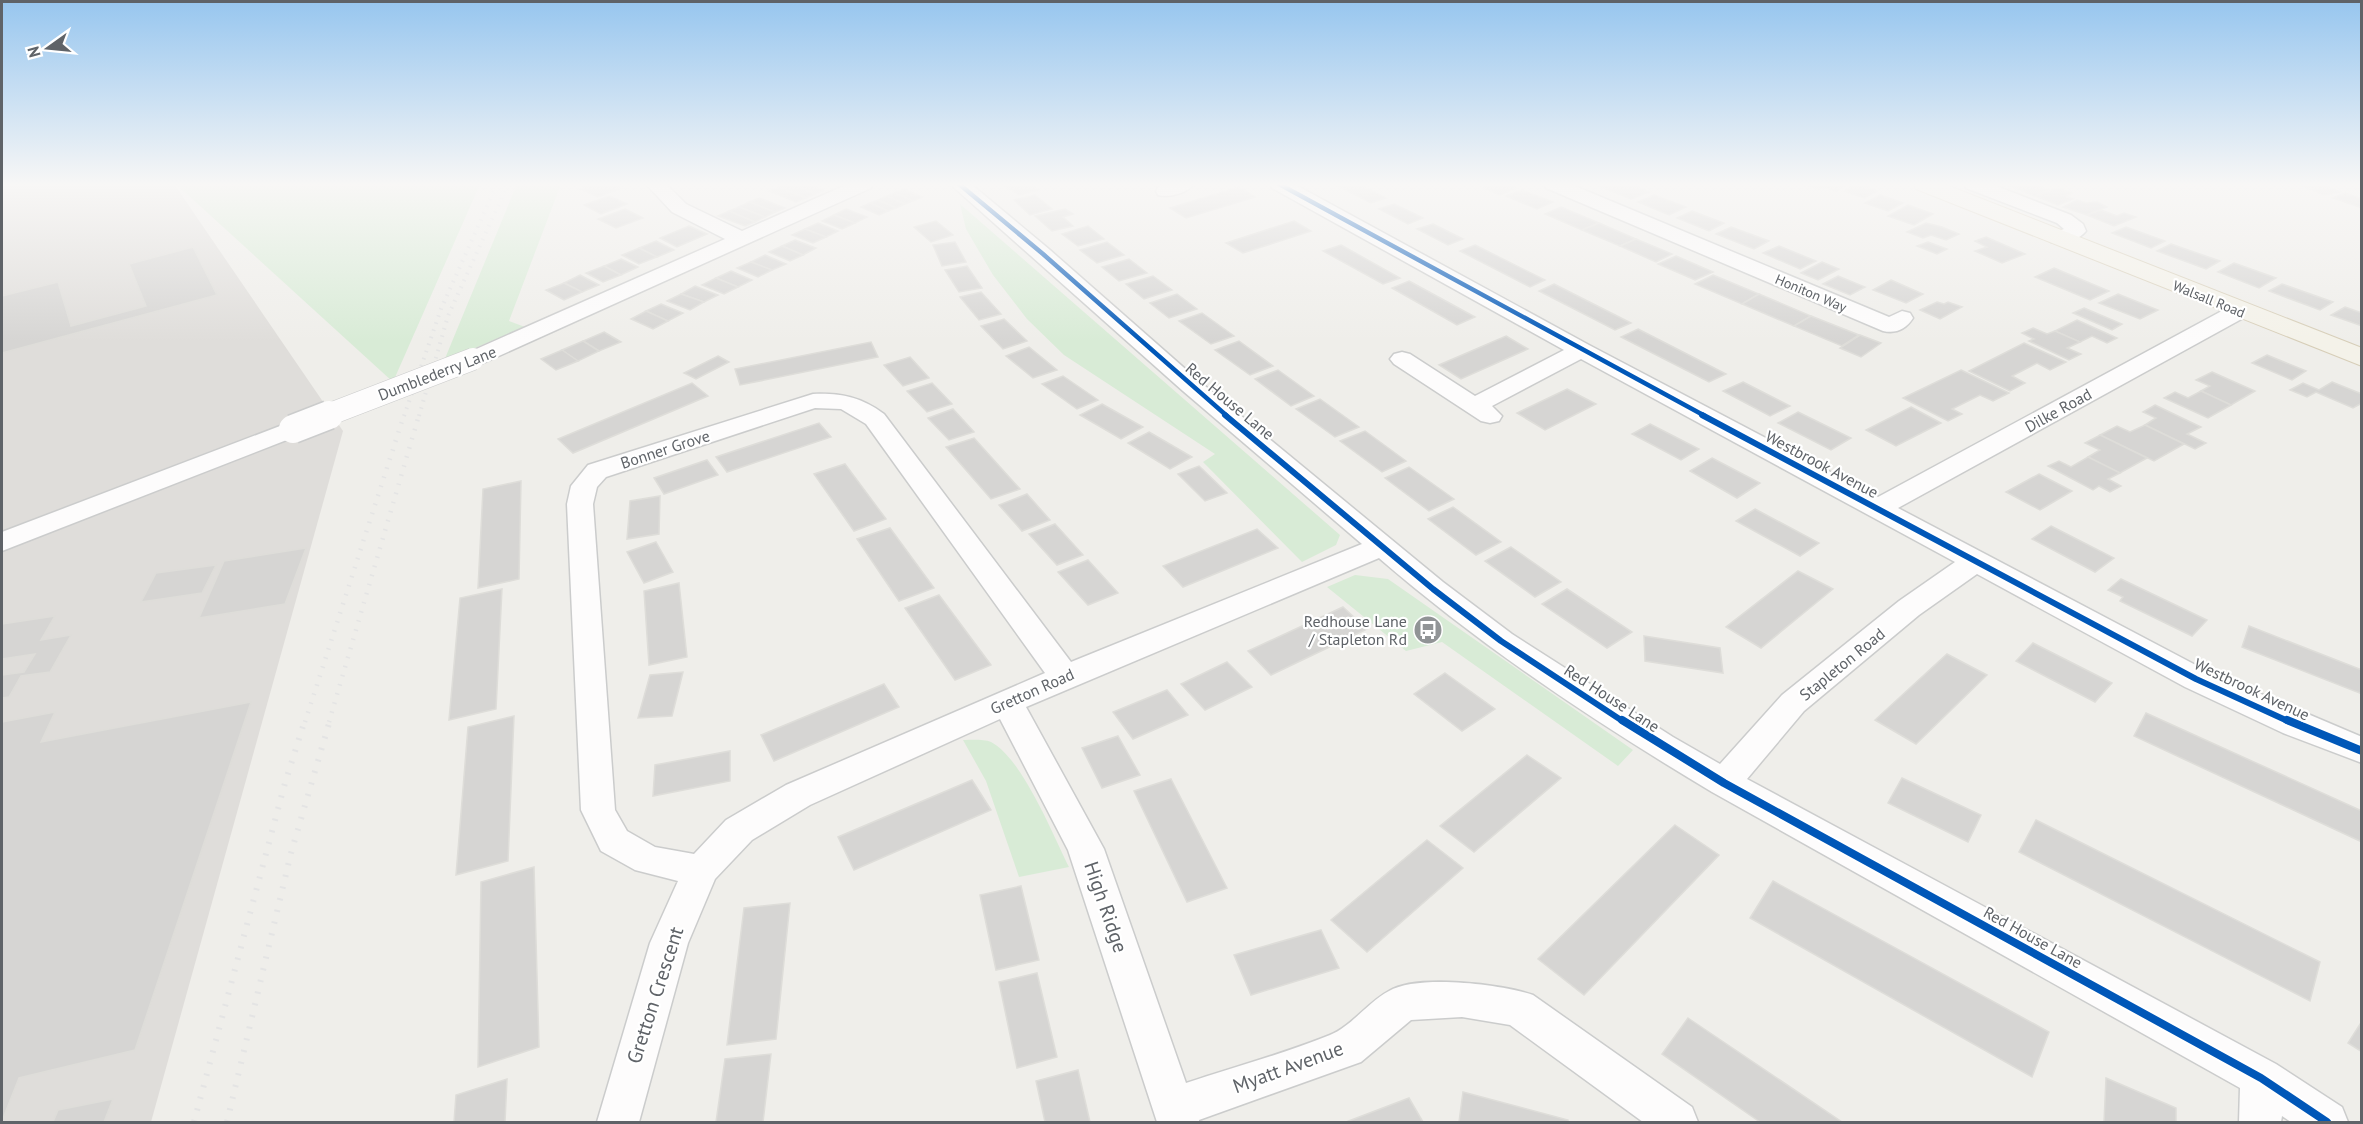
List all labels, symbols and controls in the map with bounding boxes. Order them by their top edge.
north arrow [18,18,78,78]
text: N [22,44,45,60]
street label: Honiton Way [1772,270,1850,316]
street label: Walsall Road [2170,276,2248,322]
street label: Dumblederry Lane [375,341,499,405]
street label: Red House Lane [1182,358,1278,444]
street label: Dilke Road [2021,384,2095,436]
street label: Bonner Grove [618,425,712,473]
street label: Westbrook Avenue [1762,426,1882,502]
place label: Redhouse Lane / Stapleton Rd [1304,611,1407,649]
bus stop icon: Redhouse Lane / Stapleton Rd [1412,614,1444,646]
street label: Stapleton Road [1795,623,1889,705]
street label: Westbrook Avenue [2191,654,2313,724]
street label: Red House Lane [1561,660,1663,736]
street label: Gretton Road [987,664,1077,718]
street label: High Ridge [1078,858,1134,956]
street label: Red House Lane [1980,902,2086,972]
street label: Gretton Crescent [621,923,689,1067]
street label: Myatt Avenue [1229,1035,1347,1099]

